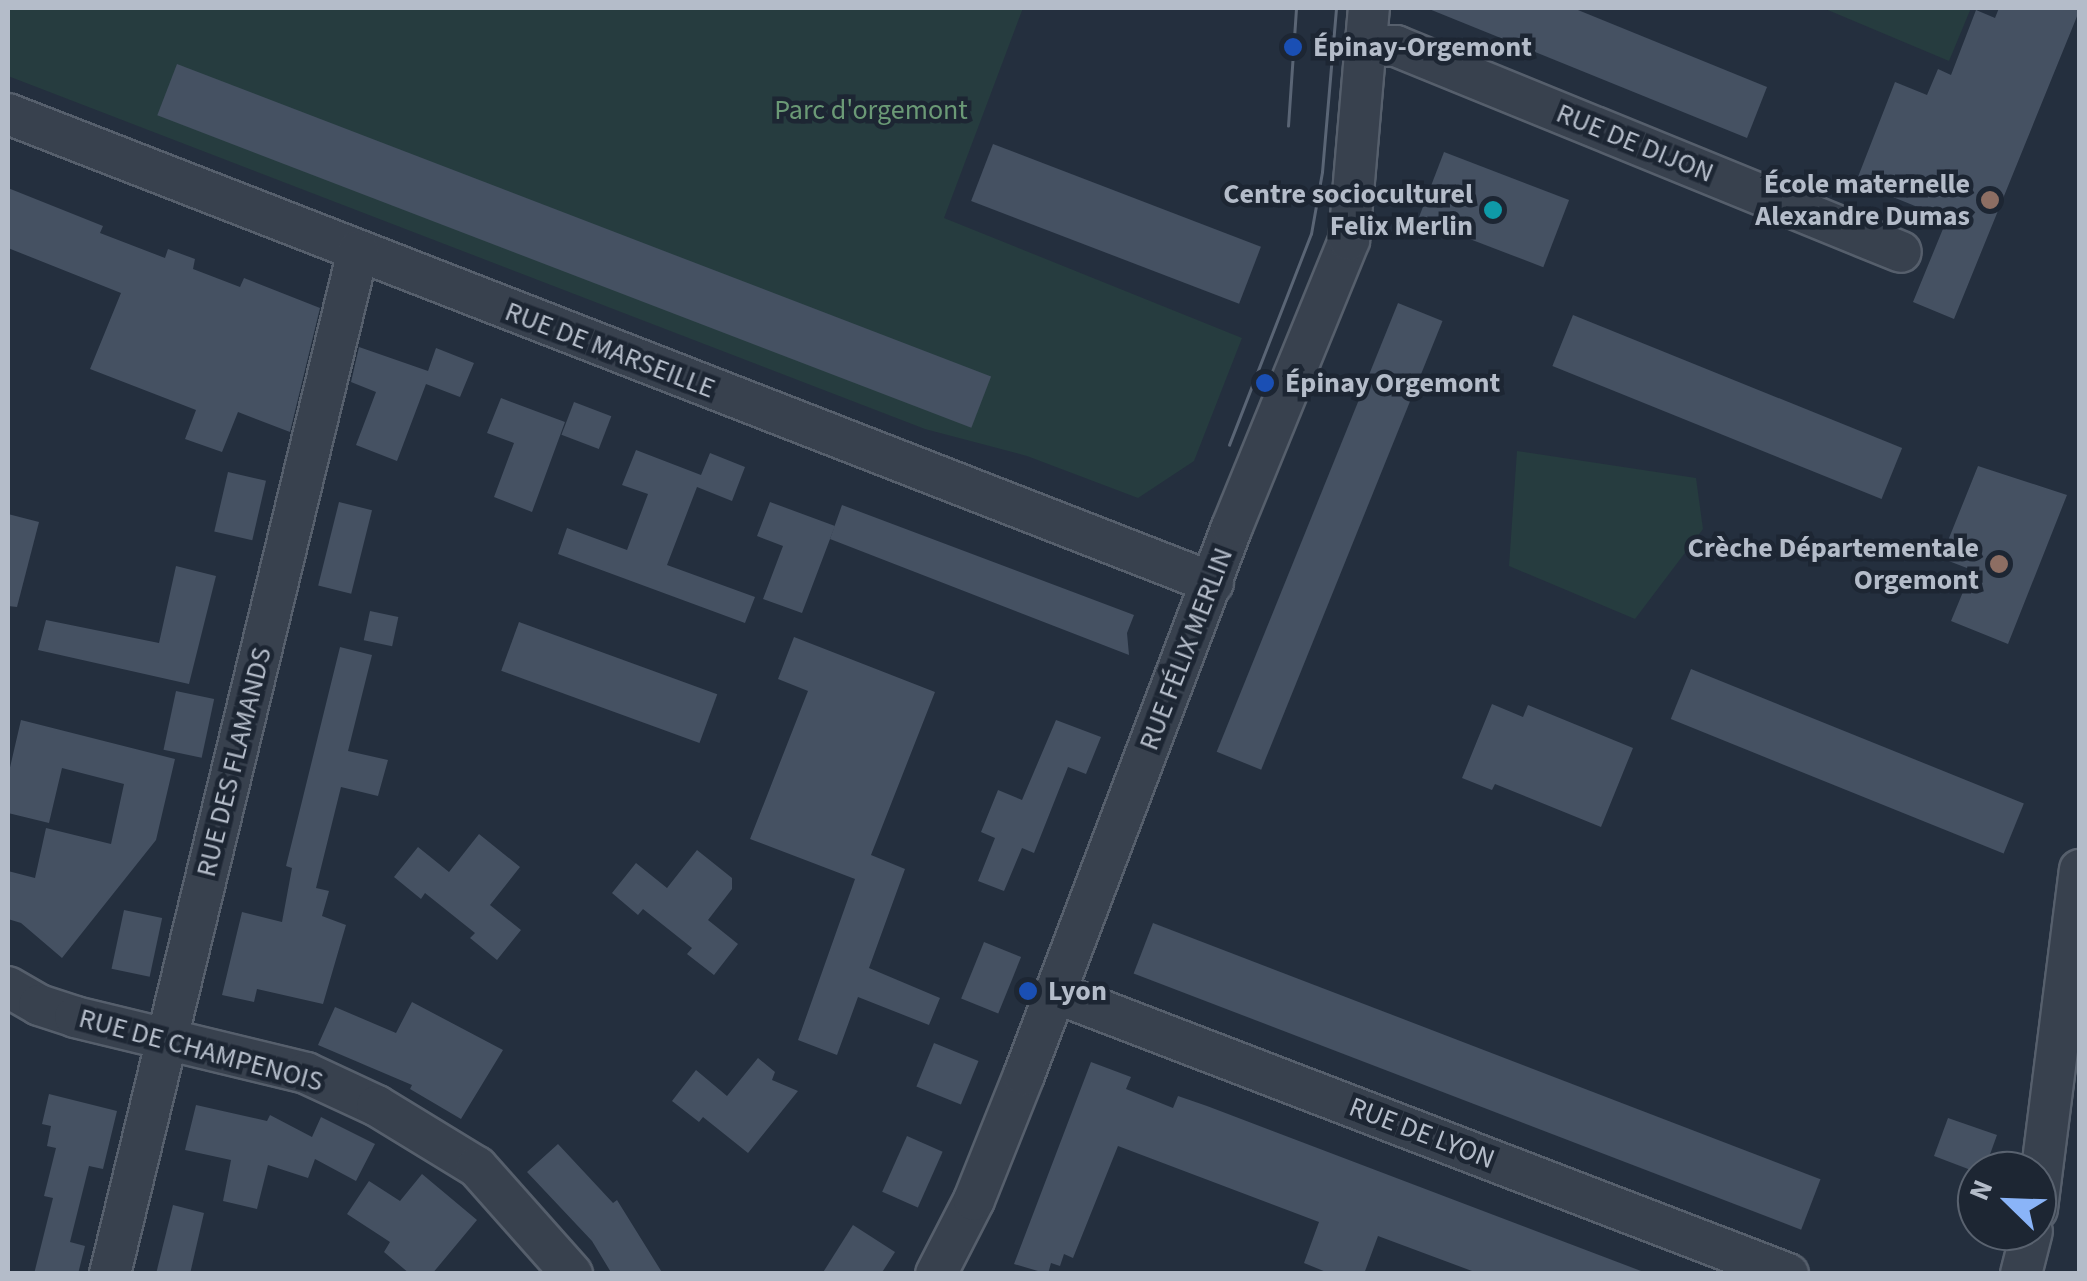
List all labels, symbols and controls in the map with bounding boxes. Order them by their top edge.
place label: Épinay-Orgemont [1313,30,1532,64]
marker: Épinay-Orgemont [1282,36,1304,58]
park label: Parc d'orgemont [774,93,968,127]
street label: RUE DE DIJON [1551,96,1719,190]
place label: École maternelle Alexandre Dumas [1755,167,1970,233]
place label: Centre socioculturel Felix Merlin [1223,177,1473,243]
marker: École maternelle Alexandre Dumas [1979,189,2001,211]
marker: Centre socioculturel Felix Merlin [1482,199,1504,221]
street label: RUE DE MARSEILLE [500,295,720,405]
place label: Épinay Orgemont [1285,366,1500,400]
marker: Épinay Orgemont [1254,372,1276,394]
place label: Crèche Départementale Orgemont [1688,531,1979,597]
street label: RUE FÉLIX MERLIN [1132,543,1240,755]
marker: Crèche Départementale Orgemont [1988,553,2010,575]
street label: RUE DES FLAMANDS [189,644,279,880]
place label: Lyon [1048,974,1107,1008]
marker: Lyon [1017,980,1039,1002]
street label: RUE DE CHAMPENOIS [75,1001,327,1099]
street label: RUE DE LYON [1345,1090,1499,1176]
north arrow [1957,1151,2057,1251]
text: N [1959,1174,2003,1206]

